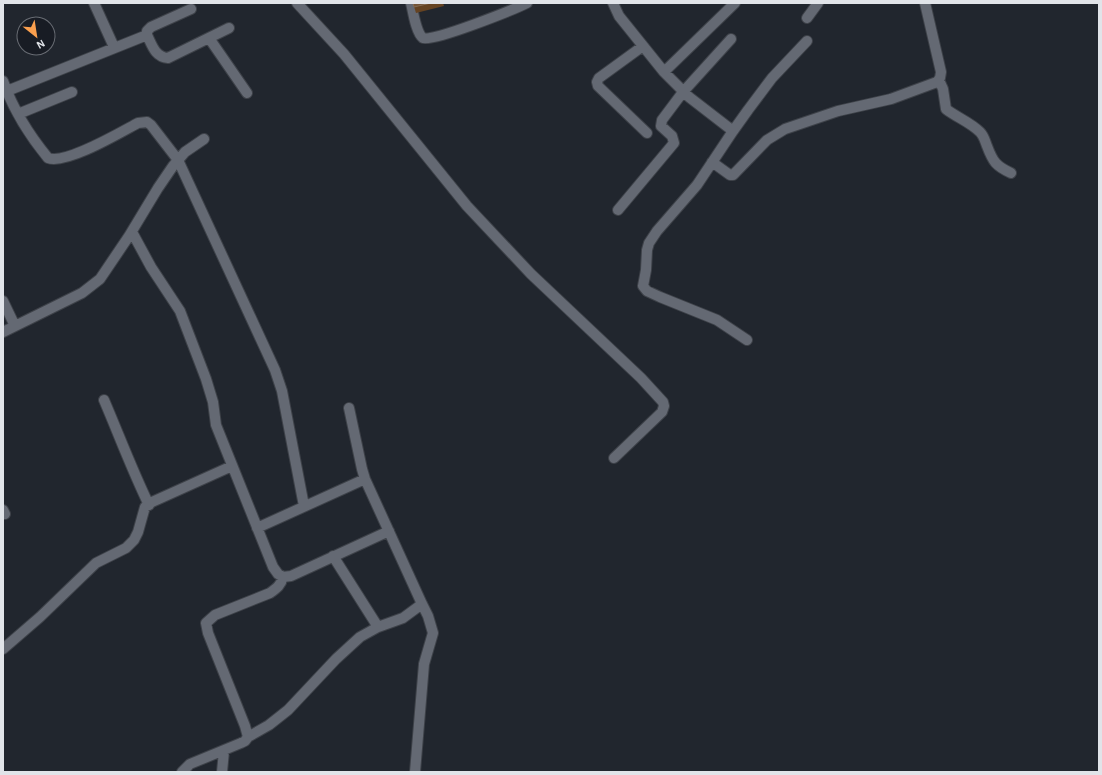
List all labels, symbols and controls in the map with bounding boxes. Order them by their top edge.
north arrow [16,16,56,56]
text: N [35,38,47,51]

